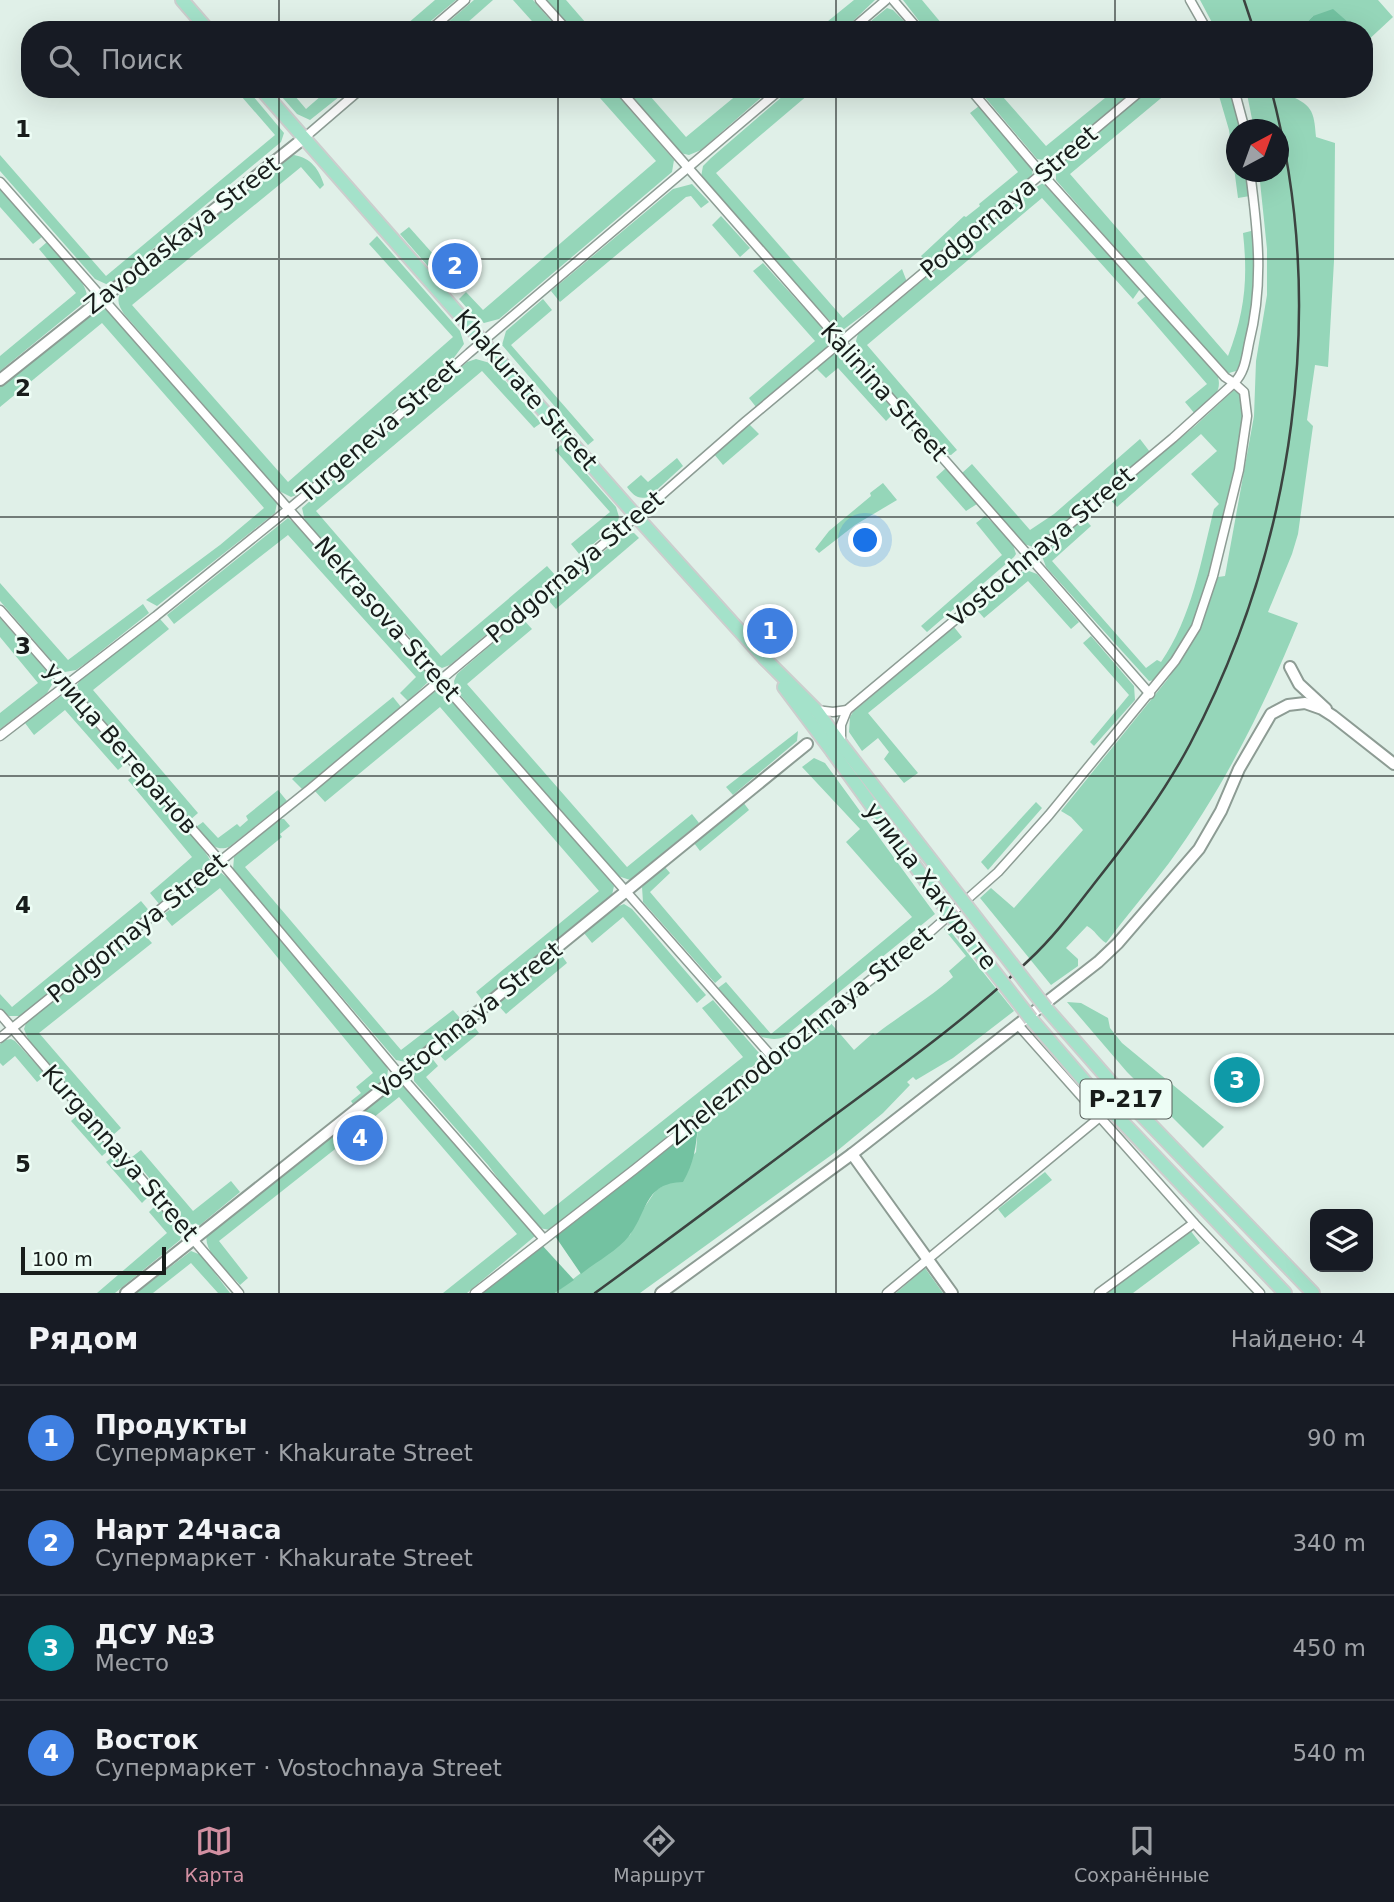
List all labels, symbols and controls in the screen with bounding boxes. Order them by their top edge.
search box [21,21,1373,98]
icon: search [45,41,83,79]
text: Поиск [101,45,183,75]
text: 1 [15,116,31,142]
north arrow [1226,119,1289,182]
street label: Podgornaya Street [915,120,1103,284]
street label: Zavodaskaya Street [79,150,285,320]
pin: 2 [432,240,478,292]
street label: Khakurate Street [449,304,603,476]
street label: Kalinina Street [815,317,953,467]
street label: Turgeneva Street [292,353,466,510]
text: 2 [15,375,31,401]
street label: Vostochnaya Street [943,461,1139,633]
street label: Podgornaya Street [481,485,669,649]
your location [848,523,882,557]
street label: Nekrasova Street [308,531,466,707]
pin: 1 [747,605,793,657]
text: 3 [15,633,31,659]
street label: улица Ветеранов [39,656,203,840]
street label: улица Хакурате [859,797,1003,975]
street label: Podgornaya Street [42,847,232,1009]
text: 4 [15,892,31,918]
street label: Zheleznodorozhnaya Street [662,921,938,1151]
street label: Vostochnaya Street [368,936,568,1104]
pin: 3 [1214,1054,1260,1106]
street label: Kurgannaya Street [36,1059,204,1247]
road number: Р-217 [1080,1080,1172,1118]
pin: 4 [337,1112,383,1164]
text: 5 [15,1151,31,1177]
map controls [1310,1209,1373,1272]
button: layers [1310,1209,1373,1272]
scale bar [21,1244,166,1276]
text: 100 m [32,1248,93,1270]
text: Рядом [28,1321,139,1356]
text: Найдено: 4 [1231,1326,1366,1352]
text: Продукты [95,1410,247,1440]
text: 1 [43,1425,59,1451]
text: 90 m [1307,1425,1366,1451]
text: Супермаркет · Khakurate Street [95,1440,473,1466]
text: Нарт 24часа [95,1515,282,1545]
text: 2 [43,1530,59,1556]
text: 340 m [1292,1530,1366,1556]
text: Супермаркет · Khakurate Street [95,1545,473,1571]
text: ДСУ №3 [95,1620,216,1650]
text: 3 [43,1635,59,1661]
text: 450 m [1292,1635,1366,1661]
text: Место [95,1650,169,1676]
text: Восток [95,1725,199,1755]
text: 4 [43,1740,59,1766]
text: 540 m [1292,1740,1366,1766]
text: Супермаркет · Vostochnaya Street [95,1755,502,1781]
tab: Карта [184,1822,244,1886]
tab: Маршрут [613,1822,705,1886]
tab: Сохранённые [1074,1822,1210,1886]

